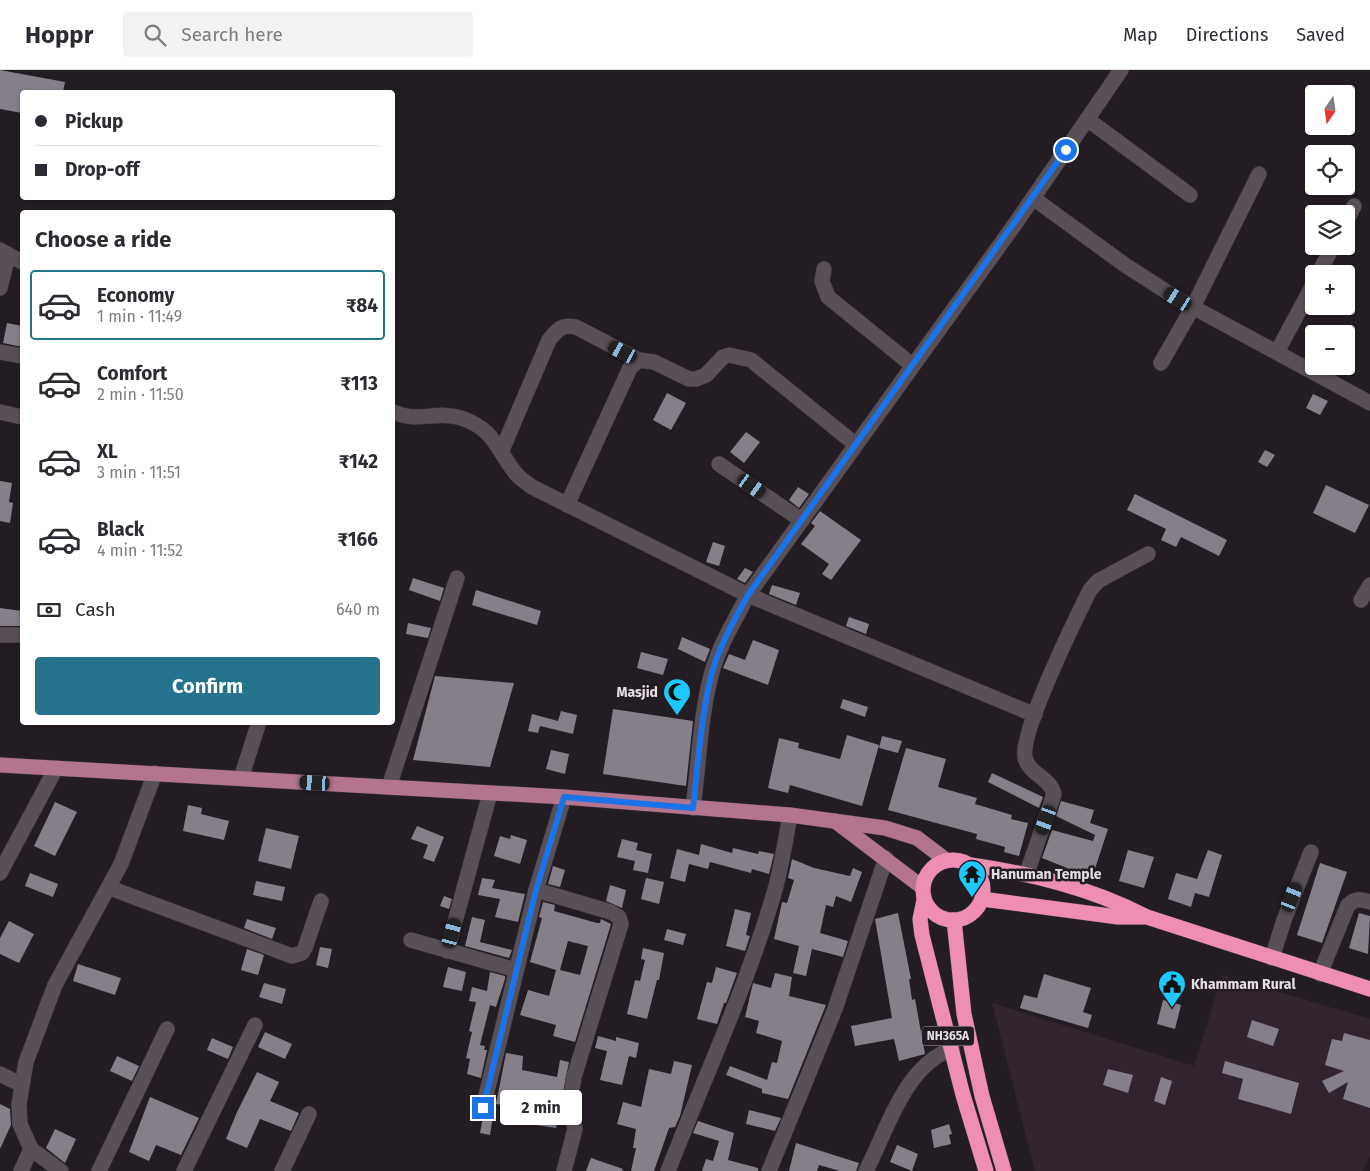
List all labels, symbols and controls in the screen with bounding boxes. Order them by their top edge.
search box [123,12,473,57]
text: Hoppr [25,21,93,49]
icon: search [141,21,169,49]
text: Search here [181,23,283,46]
text: Map [1123,24,1158,46]
text: Directions [1186,24,1268,46]
text: Saved [1296,24,1345,46]
north arrow [1305,85,1355,135]
map controls [1305,85,1355,375]
text: Pickup [65,110,123,133]
route start [1055,139,1077,161]
button: locate [1305,145,1355,195]
text: Drop-off [65,158,139,181]
button: layers [1305,205,1355,255]
text: Choose a ride [35,226,171,253]
button: + [1305,265,1355,315]
icon: car [37,283,82,328]
text: Economy [97,284,174,307]
car [1161,285,1194,313]
text: ₹84 [346,294,378,317]
text: 1 min · 11:49 [97,307,182,326]
button: − [1305,325,1355,375]
car [606,338,639,366]
icon: car [37,361,82,406]
text: Comfort [97,362,167,385]
text: ₹113 [341,372,378,395]
text: 2 min · 11:50 [97,385,184,404]
icon: car [37,439,82,484]
text: XL [97,440,118,463]
text: ₹142 [339,450,378,473]
text: 3 min · 11:51 [97,463,181,482]
car [735,471,768,501]
icon: car [37,517,82,562]
text: Black [97,518,144,541]
text: ₹166 [337,528,378,551]
text: 4 min · 11:52 [97,541,183,560]
icon: cash [35,596,63,624]
text: Cash [75,598,116,621]
text: 640 m [336,600,380,619]
button: Confirm [35,657,380,715]
mosque icon: Masjid [662,677,692,716]
place label: Masjid [616,684,658,701]
car [299,775,330,791]
car [1033,803,1058,837]
temple icon: Hanuman Temple [957,859,987,898]
place label: Hanuman Temple [991,866,1102,883]
car [1279,880,1304,914]
car [440,917,463,949]
public building icon: Khammam Rural [1157,969,1187,1008]
place label: Khammam Rural [1191,976,1296,993]
road number: NH365A [922,1026,974,1046]
callout: 2 min [500,1090,583,1126]
route end [472,1097,494,1119]
text: 2 min [521,1098,561,1117]

